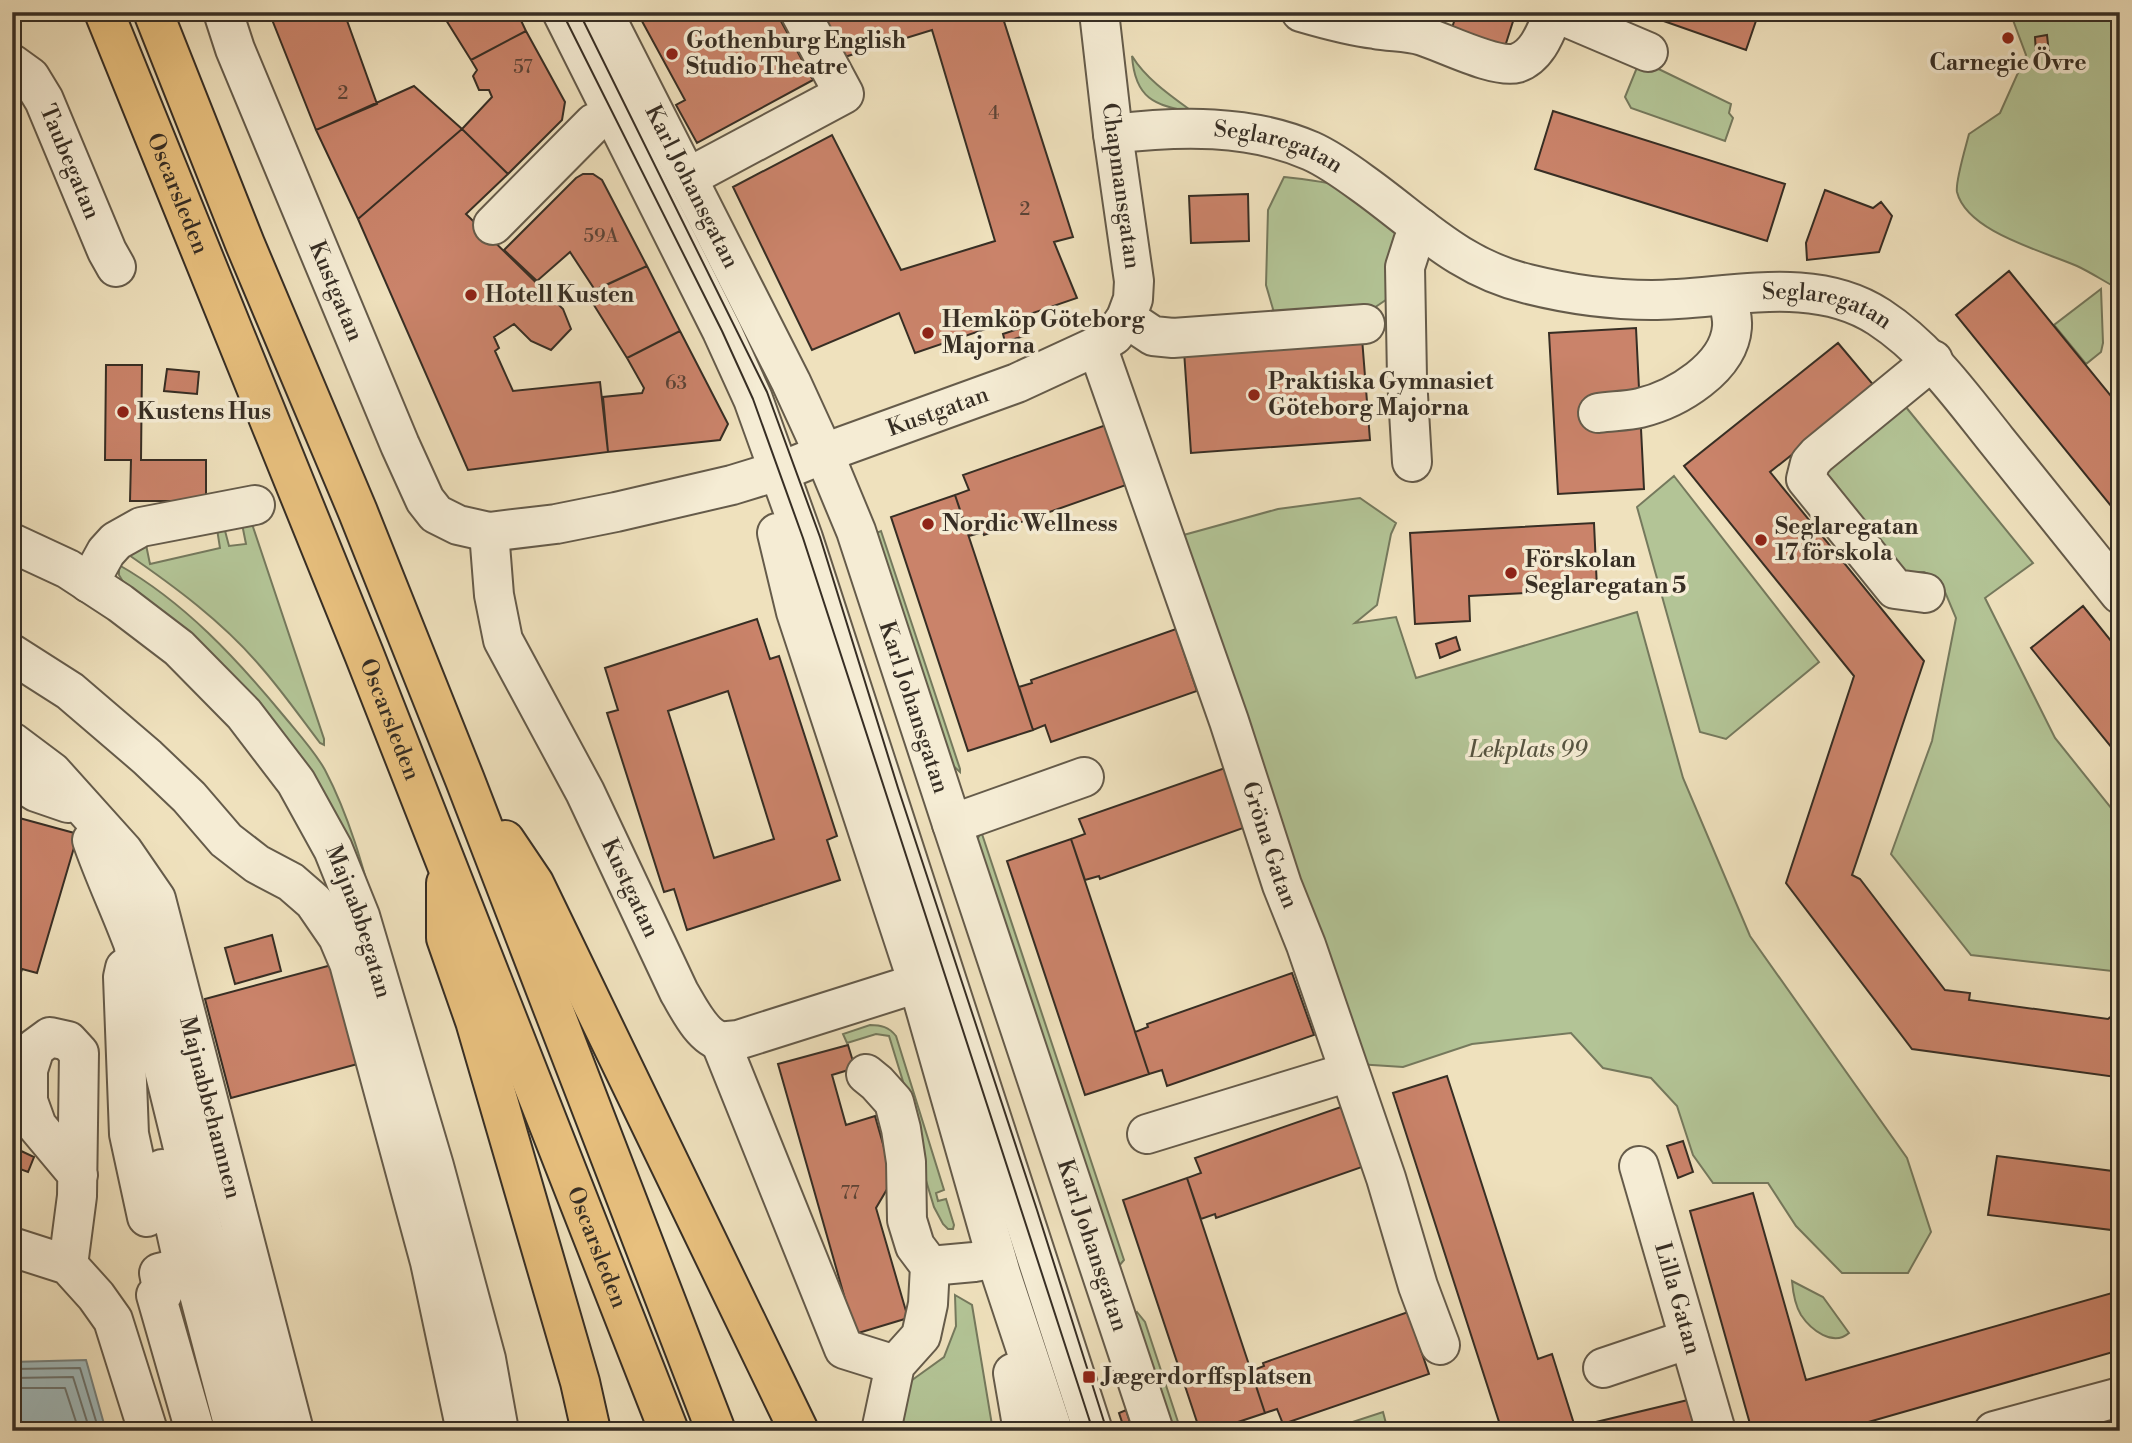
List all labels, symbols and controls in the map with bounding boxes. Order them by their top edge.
place label: Gothenburg English Studio Theatre [686,27,906,81]
marker: Carnegie Övre [2000,30,2016,46]
marker: Gothenburg English Studio Theatre [664,46,680,62]
place label: Carnegie Övre [1929,46,2087,77]
house number: 57 [513,55,533,79]
house number: 2 [338,81,348,105]
street label: Taubegatan [33,100,106,224]
street label: Karl Johansgatan [639,100,745,274]
house number: 4 [988,101,1000,125]
street label: Chapmansgatan [1095,101,1147,271]
street label: Seglaregatan [1213,115,1348,180]
street label: Oscarsleden [141,129,215,259]
house number: 2 [1020,197,1030,221]
house number: 59A [583,224,619,248]
street label: Kustgatan [302,237,369,346]
street label: Seglaregatan [1762,278,1897,336]
place label: Hotell Kusten [485,281,634,309]
marker: Hotell Kusten [463,287,479,303]
place label: Hemköp Göteborg Majorna [942,306,1146,360]
marker: Hemköp Göteborg Majorna [920,325,936,341]
place label: Praktiska Gymnasiet Göteborg Majorna [1268,368,1494,422]
house number: 63 [665,371,687,395]
street label: Kustgatan [883,380,993,443]
marker: Praktiska Gymnasiet Göteborg Majorna [1246,387,1262,403]
place label: Kustens Hus [137,398,271,426]
marker: Kustens Hus [115,404,131,420]
place label: Nordic Wellness [942,510,1118,538]
place label: Seglaregatan 17 förskola [1775,513,1918,567]
marker: Nordic Wellness [920,516,936,532]
marker: Seglaregatan 17 förskola [1753,532,1769,548]
place label: Förskolan Seglaregatan 5 [1525,546,1686,600]
marker: Förskolan Seglaregatan 5 [1503,565,1519,581]
street label: Karl Johansgatan [872,617,955,797]
street label: Oscarsleden [353,655,426,785]
park label: Lekplats 99 [1468,736,1588,764]
street label: Gröna Gatan [1235,778,1304,913]
street label: Kustgatan [595,834,666,942]
street label: Majnabbegatan [319,841,398,1002]
street label: Majnabbehamnen [173,1014,247,1202]
street label: Karl Johansgatan [1051,1156,1134,1335]
house number: 77 [840,1181,860,1205]
street label: Oscarsleden [560,1182,633,1312]
street label: Lilla Gatan [1648,1239,1707,1358]
place label: Jægerdorffsplatsen [1100,1363,1312,1391]
marker: Jægerdorffsplatsen [1081,1369,1097,1385]

